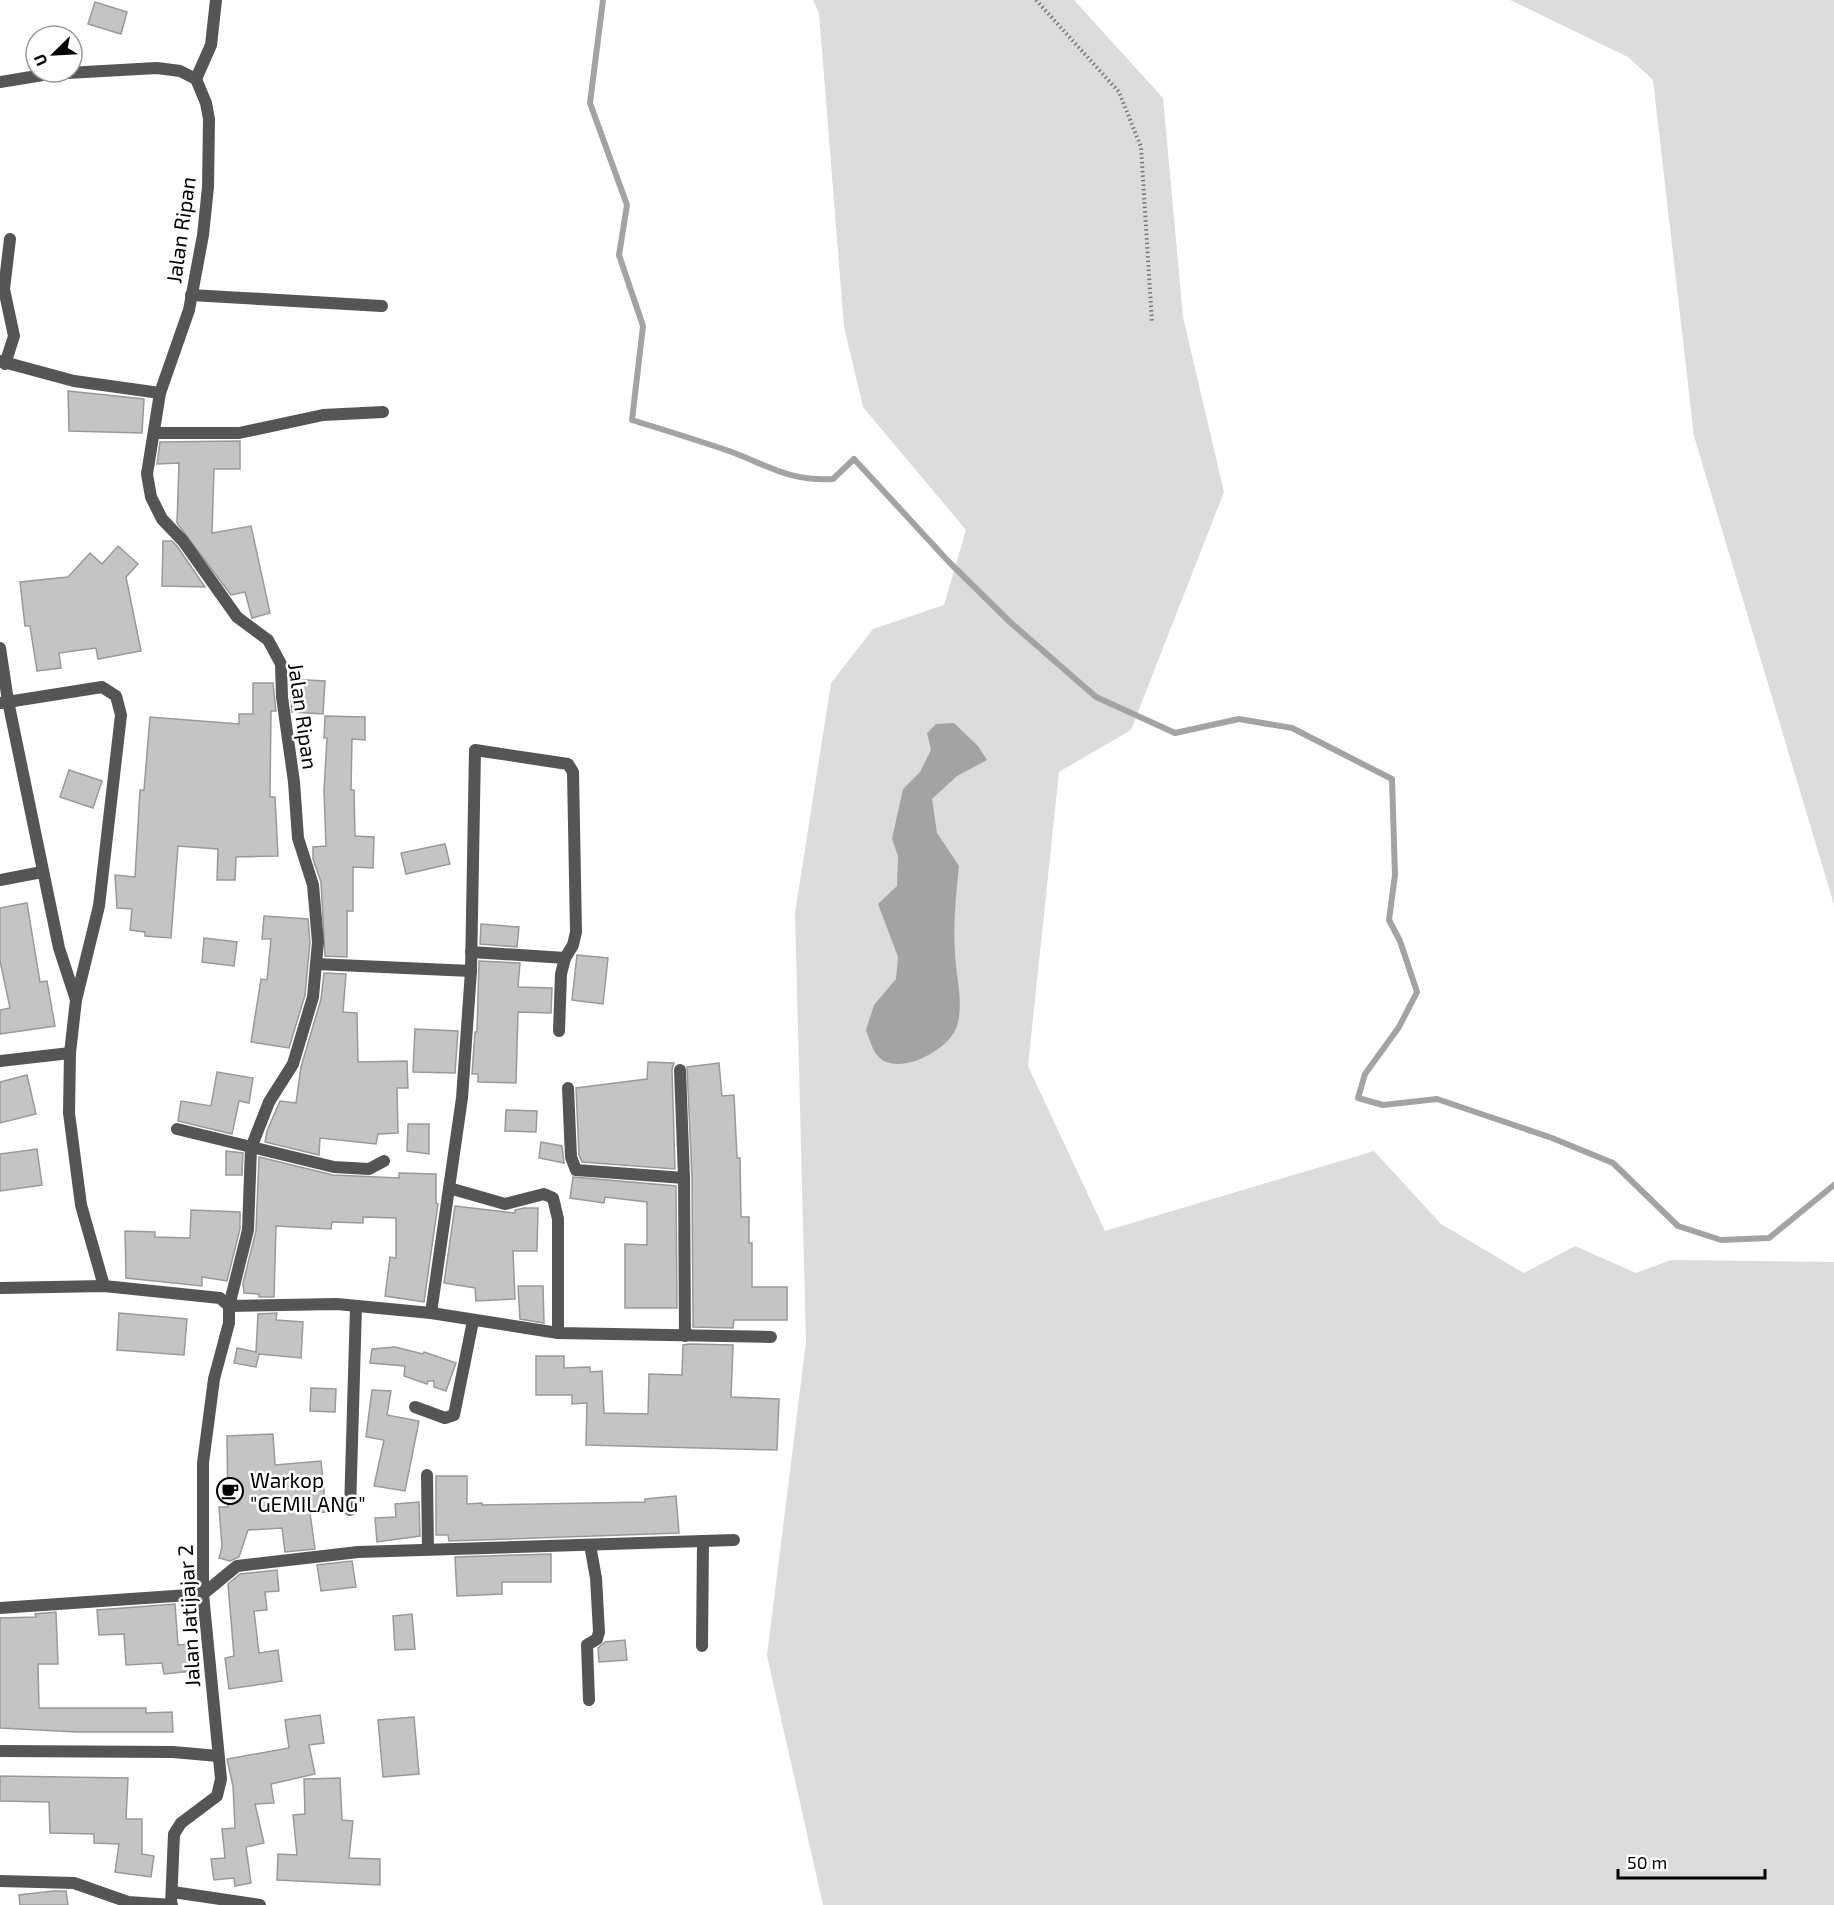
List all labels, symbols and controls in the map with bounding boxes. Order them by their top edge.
north arrow [24,24,84,84]
text: U [29,51,51,69]
street label: Jalan Ripan [160,175,200,285]
street label: Jalan Ripan [284,661,324,771]
place label: Warkop "GEMILANG" [250,1467,366,1516]
cafe icon: Warkop "GEMILANG" [215,1476,245,1506]
street label: Jalan Jatijajar 2 [172,1544,205,1688]
scale bar [1618,1842,1765,1880]
text: 50 m [1627,1851,1667,1873]

